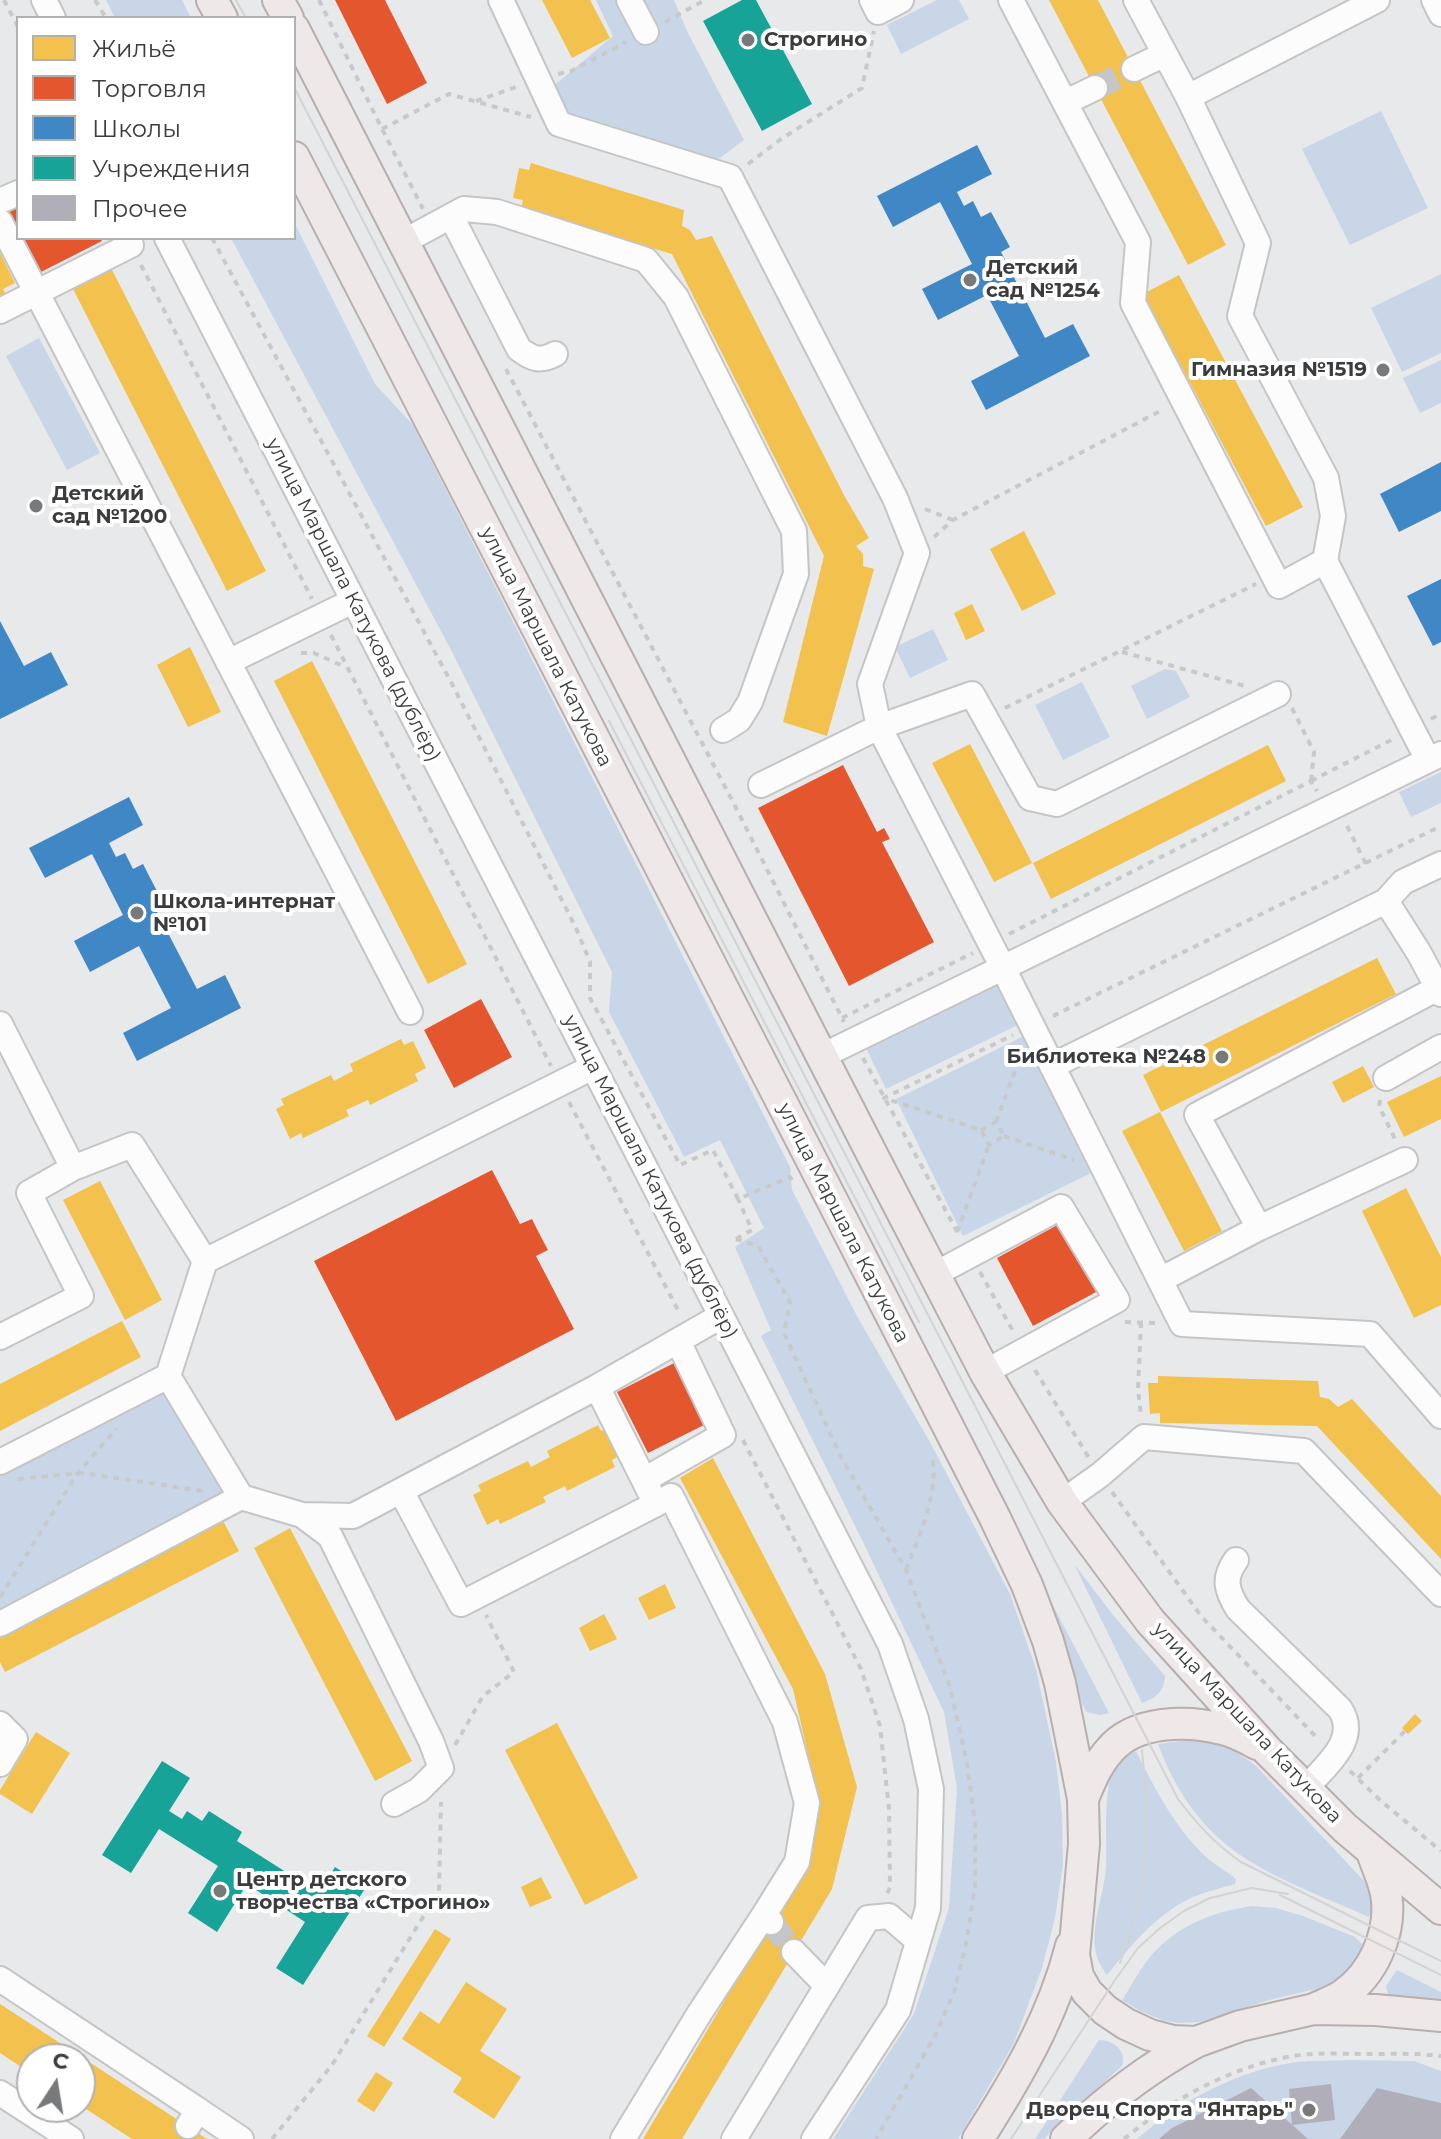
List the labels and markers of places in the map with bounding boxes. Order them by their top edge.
place label: Строгино [764,28,867,52]
marker: Строгино [739,31,757,49]
place label: Детский сад №1254 [986,256,1100,303]
marker: Детский сад №1254 [961,271,979,289]
place label: Гимназия №1519 [1191,358,1367,382]
marker: Гимназия №1519 [1374,361,1392,379]
place label: Детский сад №1200 [52,482,167,529]
marker: Детский сад №1200 [27,497,45,515]
place label: Школа-интернат №101 [153,890,335,937]
marker: Школа-интернат №101 [128,904,146,922]
place label: Библиотека №248 [1007,1045,1206,1069]
marker: Библиотека №248 [1213,1048,1231,1066]
place label: Центр детского творчества «Строгино» [236,1868,490,1915]
marker: Центр детского творчества «Строгино» [211,1882,229,1900]
place label: Дворец Спорта "Янтарь" [1026,2098,1293,2122]
marker: Дворец Спорта "Янтарь" [1300,2101,1318,2119]

